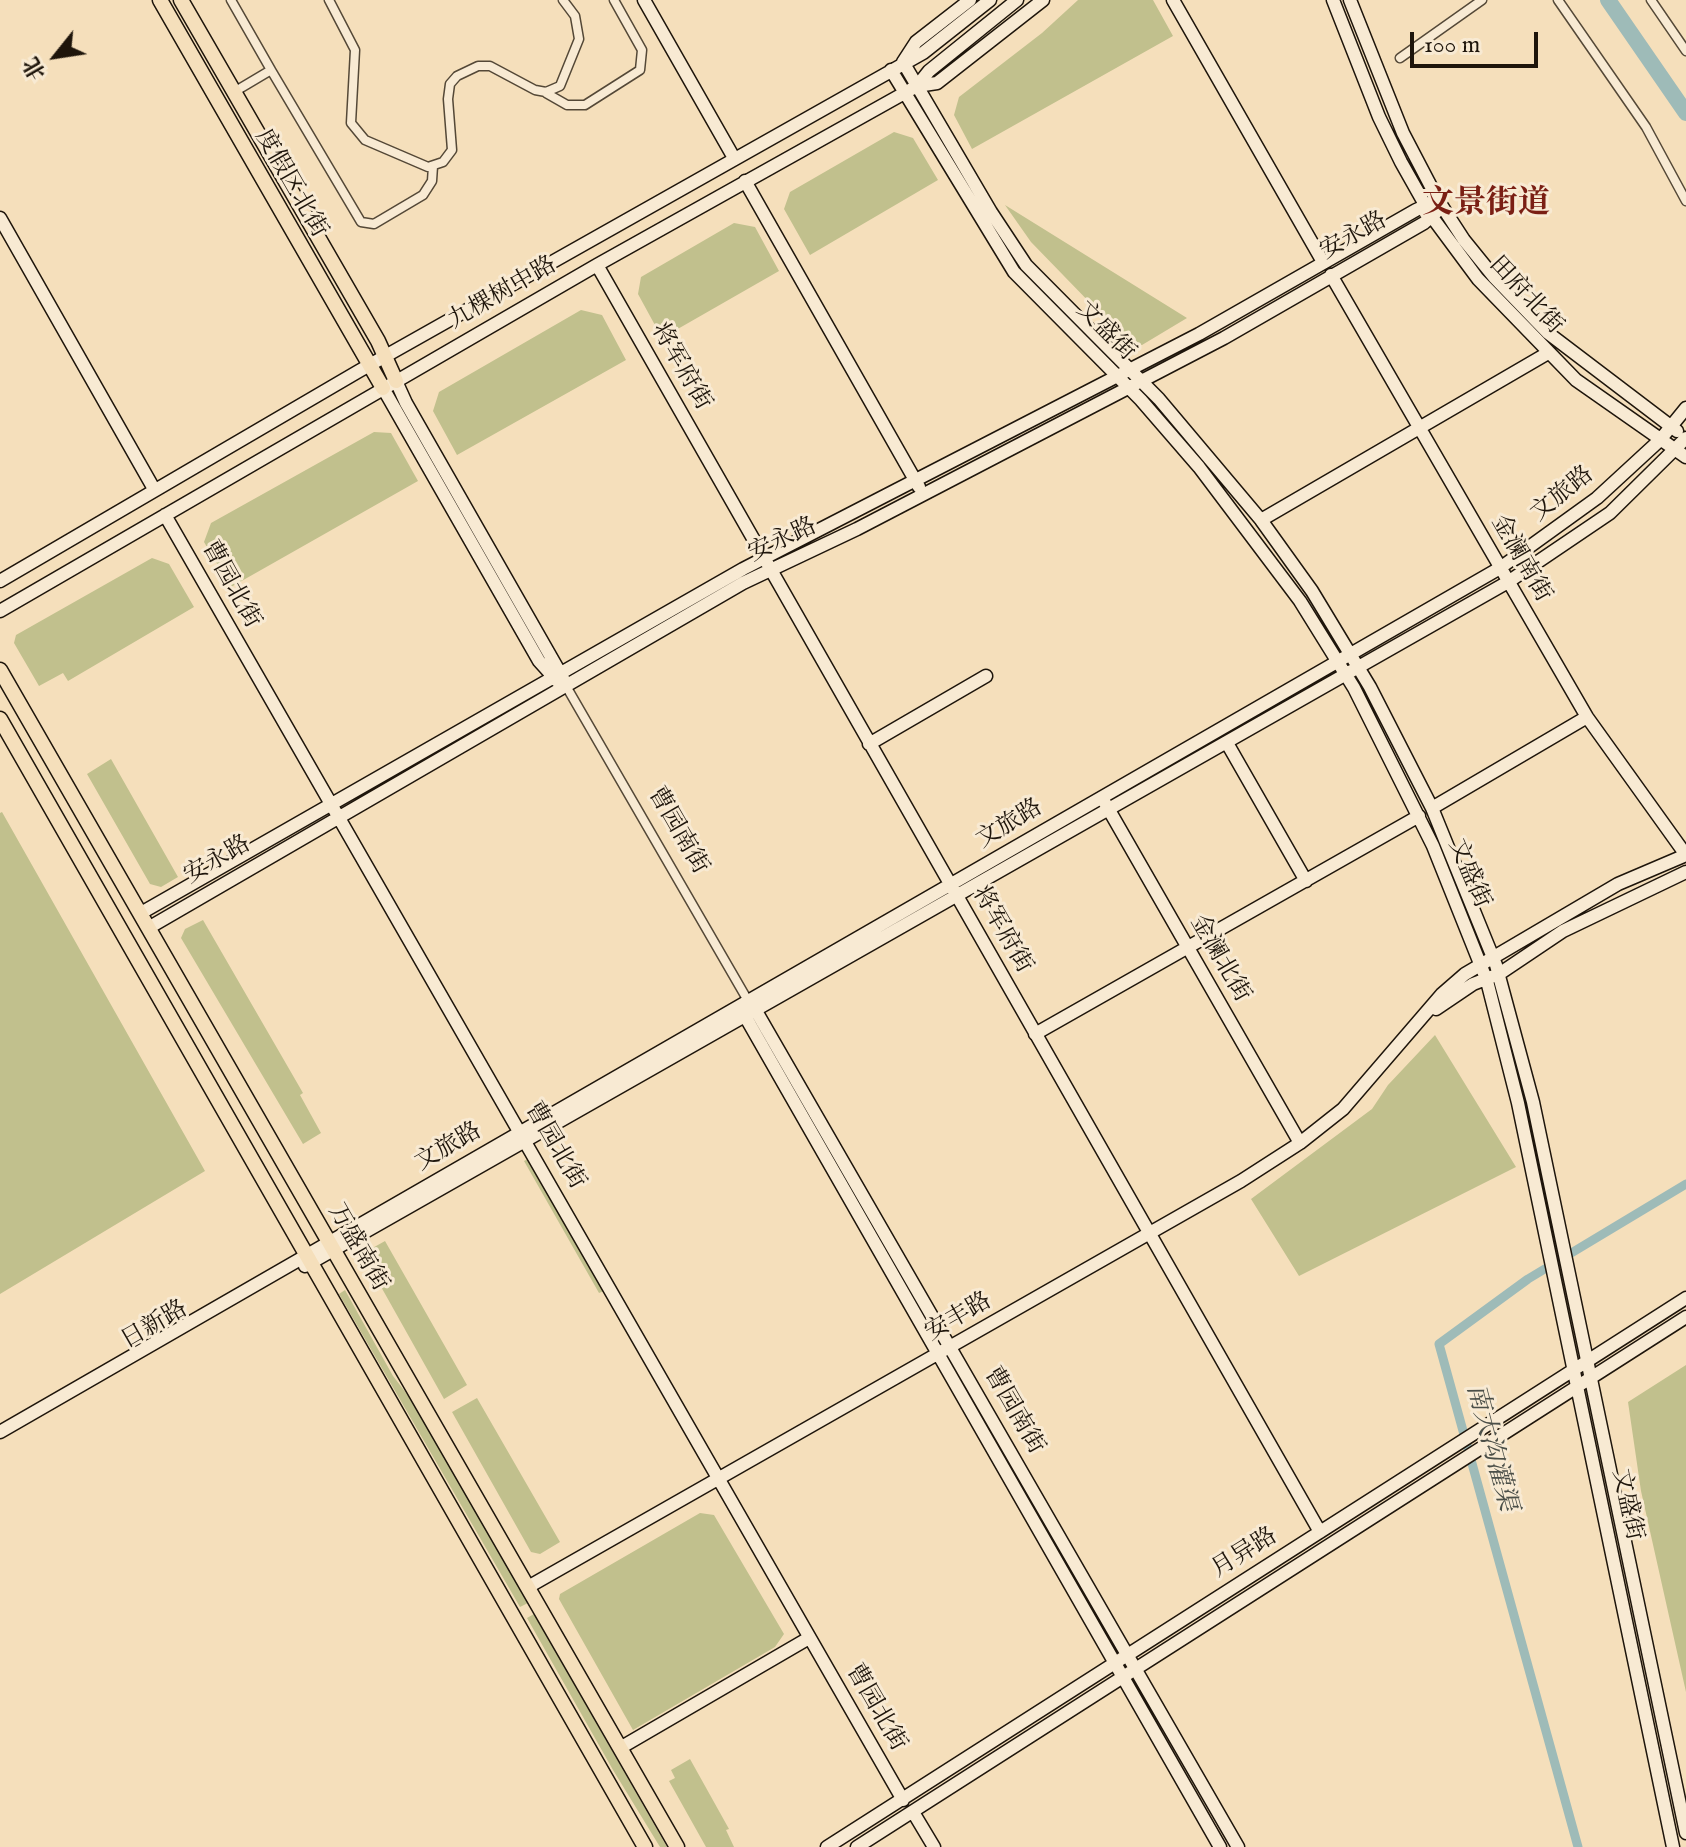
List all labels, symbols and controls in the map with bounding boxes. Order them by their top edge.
north arrow [16,16,96,96]
scale bar [1414,16,1542,66]
text: 100 m [1424,30,1480,61]
text: 北 [18,51,53,85]
street label: 度假区北街 [248,125,332,243]
district label: 文景街道 [1422,186,1550,224]
street label: 安永路 [1316,207,1392,267]
street label: 田府北街 [1482,251,1568,341]
street label: 九棵树中路 [444,252,562,336]
street label: 文盛街 [1069,296,1141,368]
street label: 将军府街 [644,318,716,416]
street label: 文旅路 [1526,461,1600,529]
street label: 金澜南街 [1484,510,1556,608]
street label: 安永路 [744,513,822,569]
street label: 曹园北街 [194,536,266,634]
street label: 曹园南街 [641,782,713,880]
street label: 文旅路 [972,794,1048,856]
street label: 安永路 [180,831,256,891]
street label: 文盛街 [1441,835,1495,913]
street label: 将军府街 [965,881,1037,979]
street label: 金澜北街 [1183,910,1255,1008]
street label: 曹园北街 [518,1097,590,1195]
street label: 文旅路 [411,1118,487,1178]
street label: 万盛南街 [321,1199,393,1297]
street label: 安丰路 [921,1288,997,1348]
street label: 日新路 [117,1296,193,1356]
street label: 曹园南街 [977,1362,1049,1460]
water label: 南大沟灌渠 [1458,1381,1522,1515]
street label: 文盛街 [1604,1467,1648,1543]
street label: 月异路 [1207,1523,1283,1585]
street label: 曹园北街 [839,1659,911,1757]

